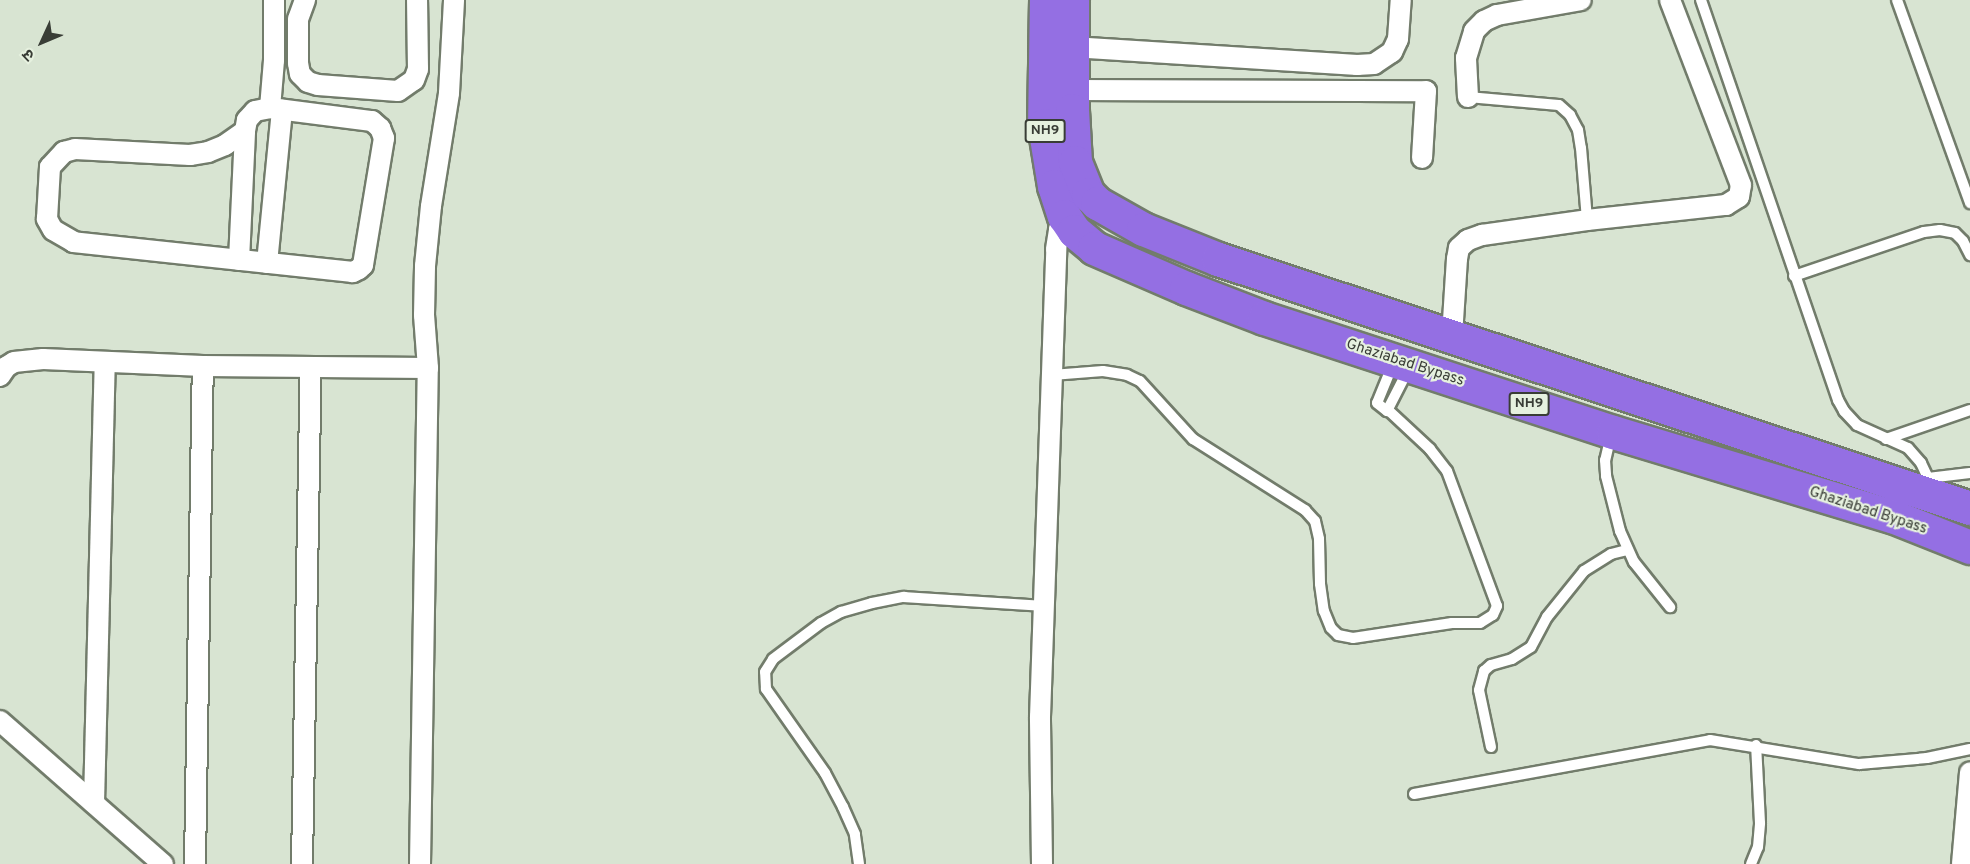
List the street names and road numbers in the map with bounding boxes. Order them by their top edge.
road number: NH9 [1024,120,1066,142]
street label: Ghaziabad Bypass [1344,335,1466,391]
road number: NH9 [1508,393,1550,415]
street label: Ghaziabad Bypass [1807,483,1929,539]

